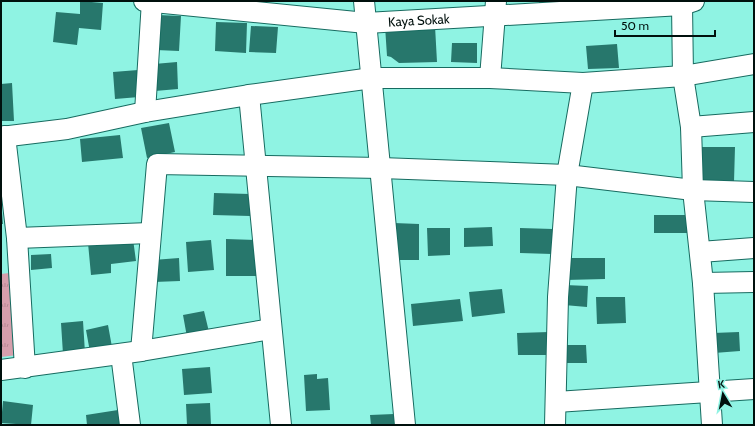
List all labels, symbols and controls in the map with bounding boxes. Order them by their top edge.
street label: Kaya Sokak [388,10,450,30]
scale bar [615,12,715,38]
text: 50 m [621,18,649,33]
north arrow [703,374,743,414]
text: K [717,377,726,392]

